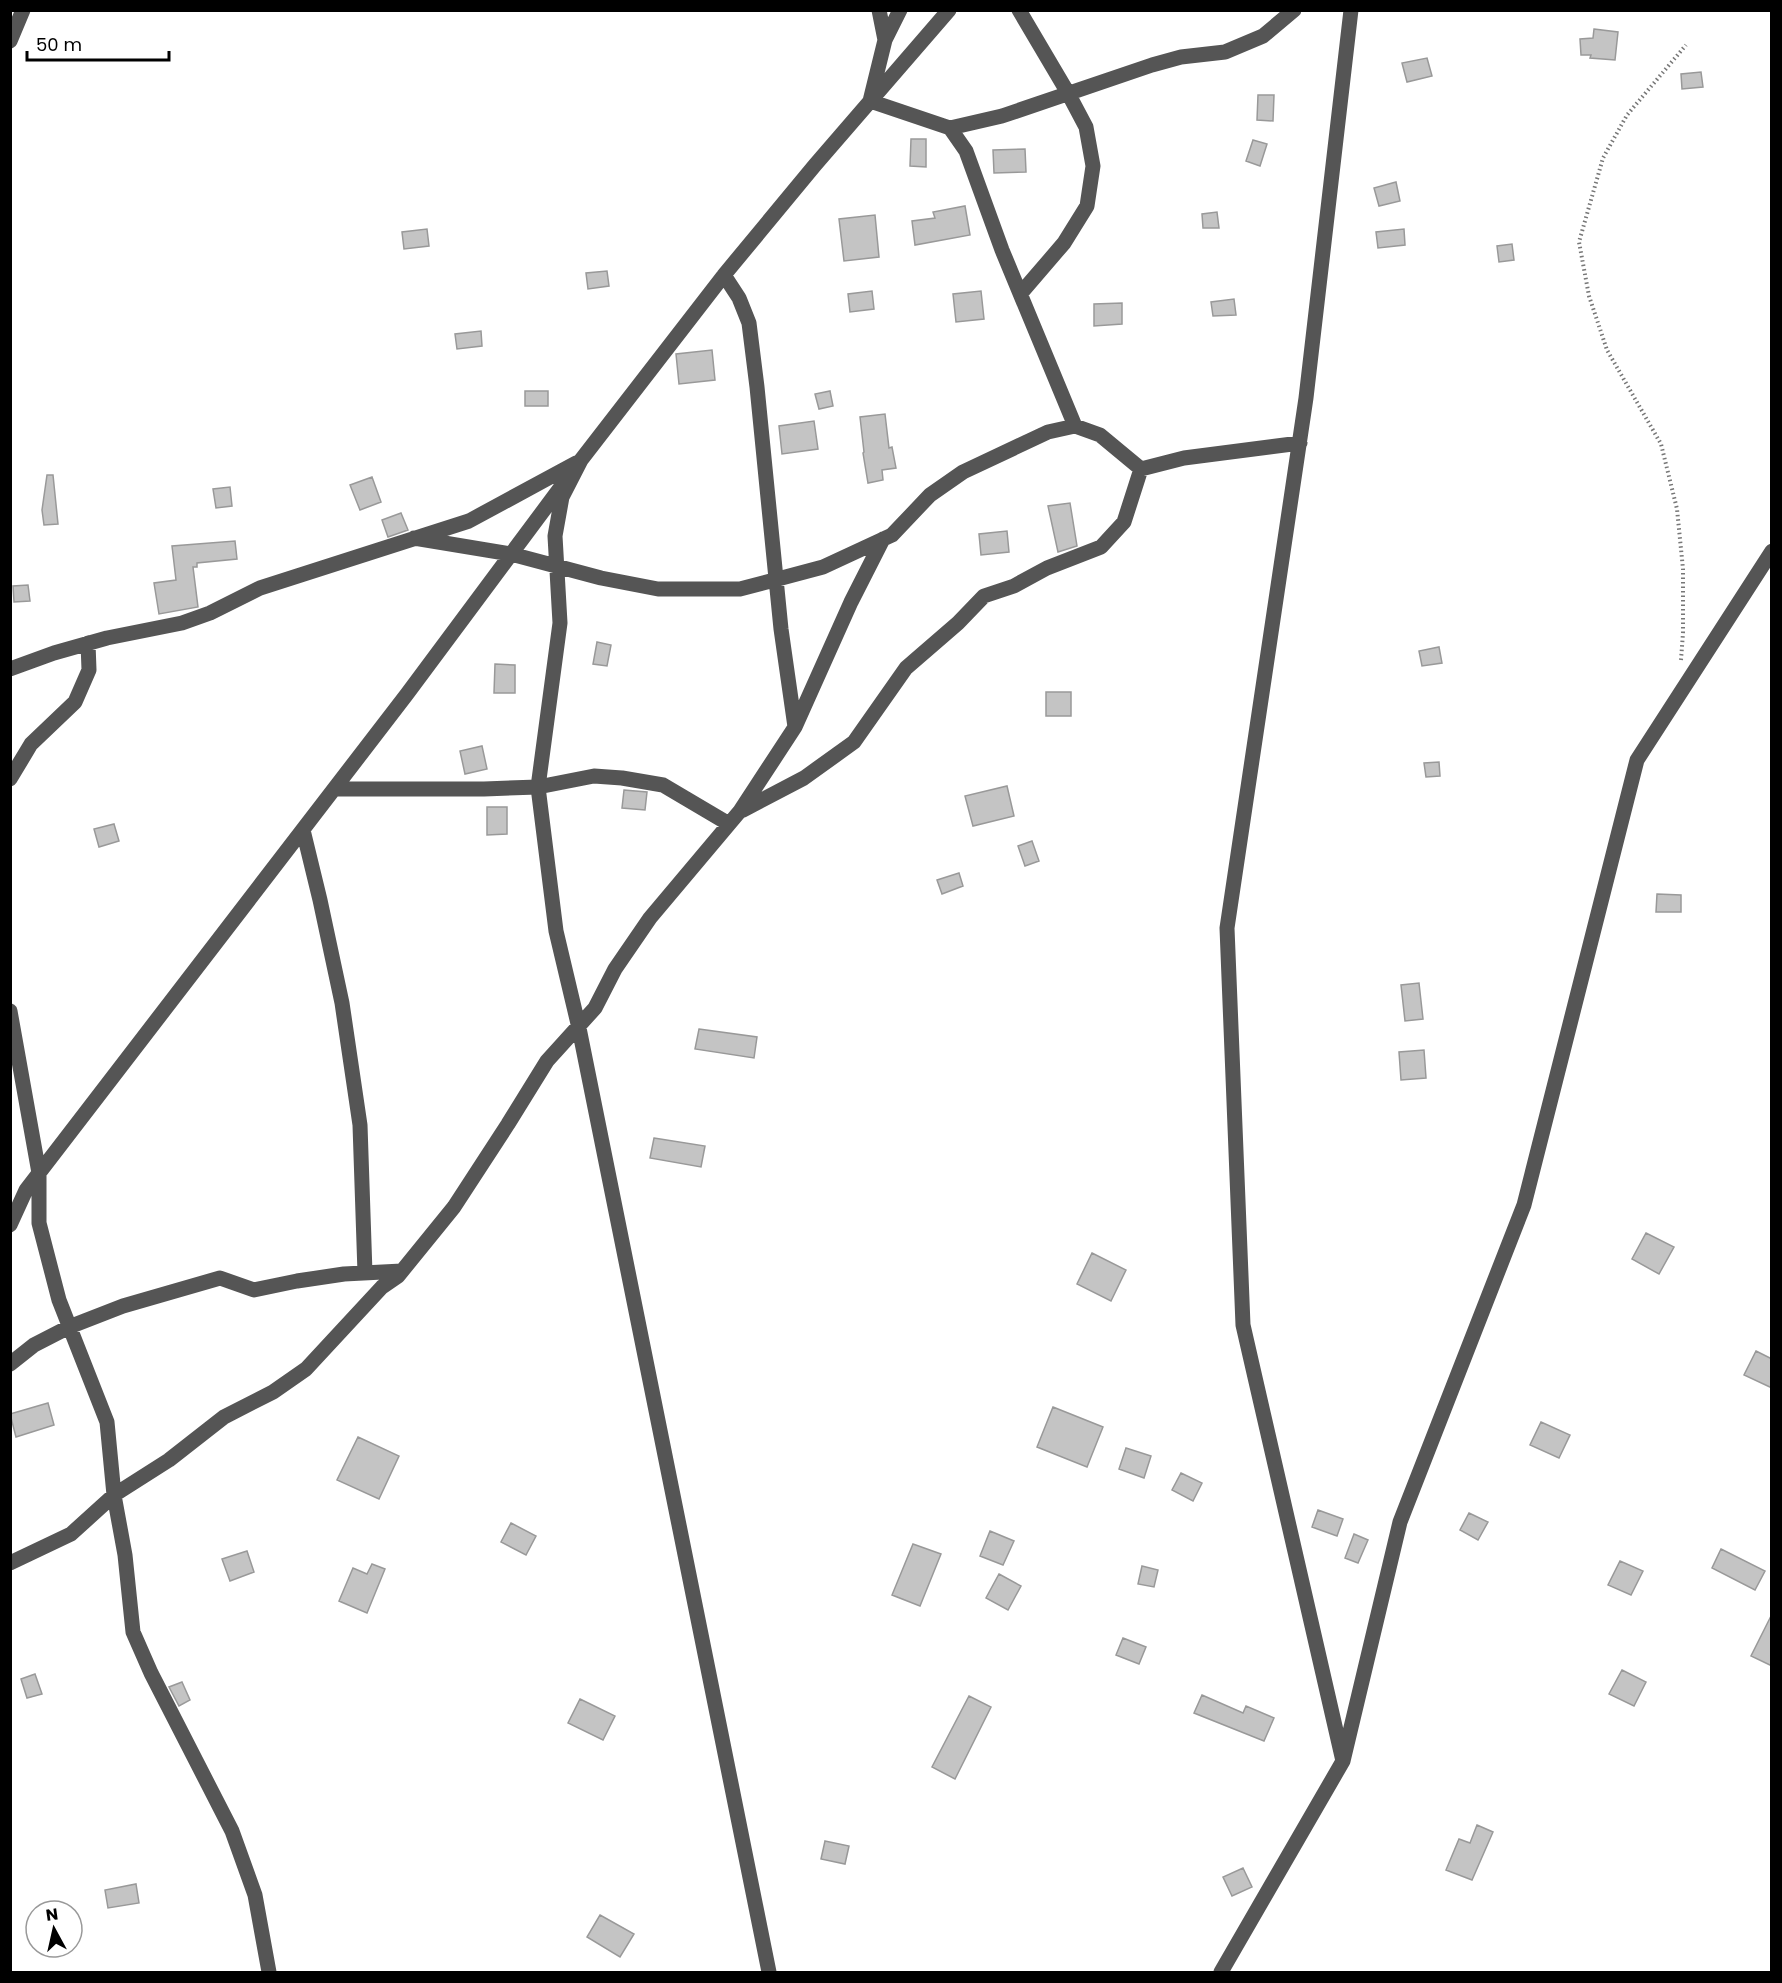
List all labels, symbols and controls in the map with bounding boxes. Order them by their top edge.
scale bar [27,24,170,62]
text: 50 m [36,32,82,57]
north arrow [24,1899,84,1959]
text: N [44,1902,60,1927]

